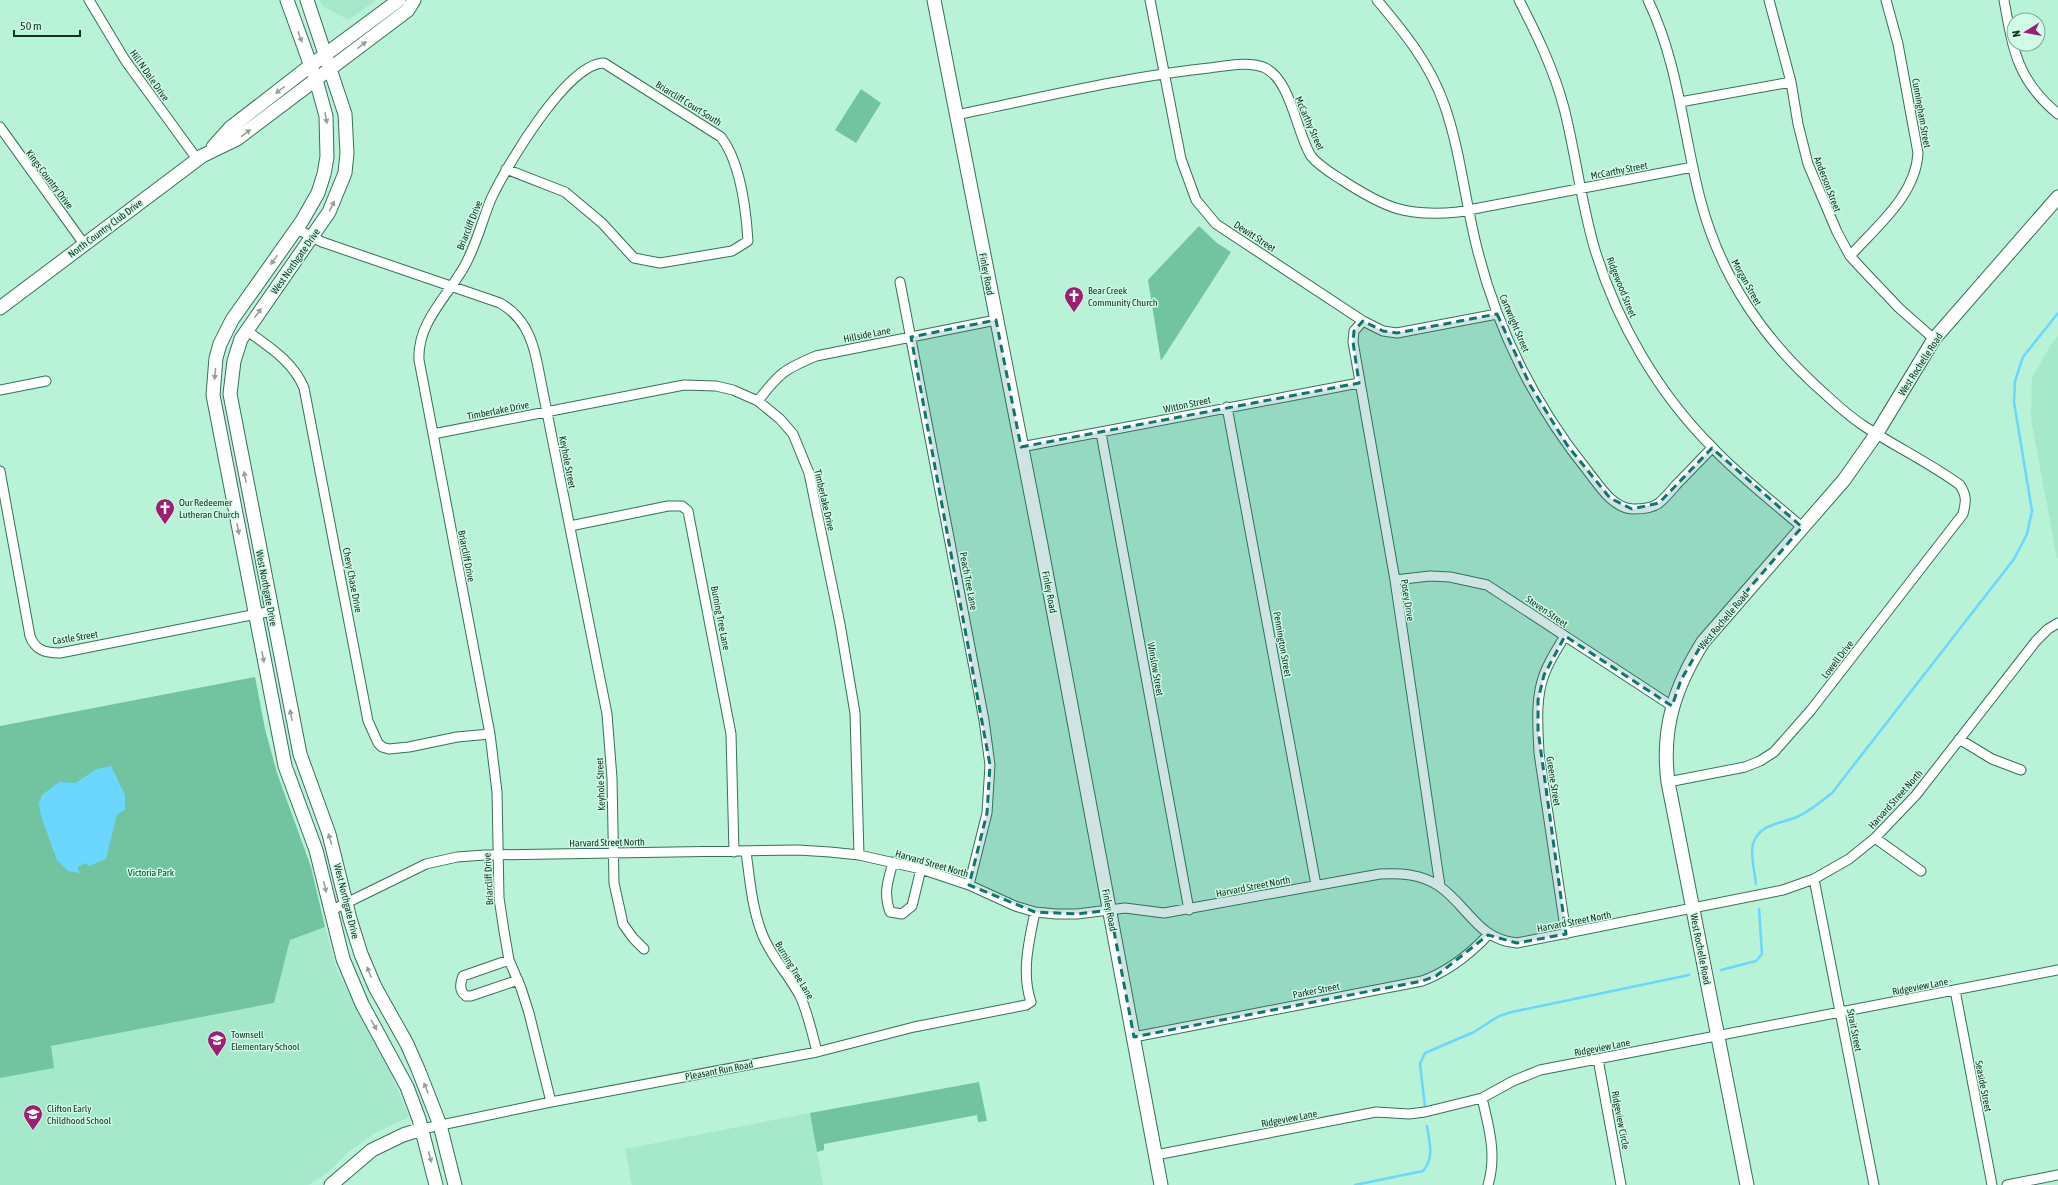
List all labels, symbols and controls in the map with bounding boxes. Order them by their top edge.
scale bar [14,12,80,38]
north arrow [2006,12,2046,52]
text: 50 m [20,19,42,33]
text: N [2010,30,2023,38]
one-way arrow [297,31,303,43]
one-way arrow [357,41,368,49]
street label: Hill N Dale Drive [128,47,172,103]
street label: Cunningham Street [1910,77,1933,149]
street label: Briarcliff Court South [654,79,724,128]
one-way arrow [274,85,285,94]
street label: McCarthy Street [1293,95,1326,152]
one-way arrow [323,112,329,124]
one-way arrow [240,128,251,137]
street label: Kings Country Drive [24,148,76,211]
street label: Anderson Street [1812,155,1843,214]
street label: McCarthy Street [1590,160,1649,181]
street label: North Country Club Drive [66,197,145,260]
street label: Briarcliff Drive [455,198,485,252]
one-way arrow [329,200,335,211]
street label: Dewitt Street [1232,219,1278,254]
street label: West Northgate Drive [269,226,322,296]
street label: Finley Road [977,252,996,296]
one-way arrow [270,255,278,266]
street label: Ridgewood Street [1604,256,1639,319]
street label: Morgan Street [1729,257,1764,307]
church icon: Bear Creek Community Church [1063,285,1085,313]
place label: Bear Creek Community Church [1088,285,1158,308]
street label: Cartwright Street [1497,293,1532,354]
one-way arrow [254,307,262,318]
street label: Hillside Lane [843,324,892,344]
street label: West Rochelle Road [1896,331,1945,398]
one-way arrow [211,368,218,380]
street label: Witton Street [1162,394,1212,415]
street label: Timberlake Drive [466,399,530,422]
street label: Keyhole Street [557,435,578,489]
street label: Timberlake Drive [812,468,837,532]
one-way arrow [242,471,248,483]
church icon: Our Redeemer Lutheran Church [154,497,176,525]
place label: Our Redeemer Lutheran Church [179,497,239,520]
one-way arrow [235,523,241,535]
street label: Briarcliff Drive [456,529,477,583]
street label: Chevy Chase Drive [341,547,364,614]
street label: West Northgate Drive [254,549,279,628]
street label: Peach Tree Lane [957,551,980,612]
street label: Finley Road [1040,570,1059,614]
street label: Posey Drive [1399,578,1416,622]
street label: Burning Tree Lane [709,585,732,652]
street label: West Rochelle Road [1696,589,1751,652]
street label: Steven Street [1524,593,1570,630]
street label: Pennington Street [1271,611,1294,678]
street label: Castle Street [52,628,99,647]
street label: Lowell Drive [1819,638,1856,680]
street label: Winslow Street [1145,641,1166,697]
one-way arrow [260,651,266,663]
one-way arrow [288,709,294,722]
street label: Greene Street [1544,756,1563,807]
street label: Keyhole Street [594,757,607,811]
street label: Harvard Street North [1866,767,1925,831]
one-way arrow [327,833,333,845]
street label: Harvard Street North [569,836,645,849]
street label: Harvard Street North [894,848,970,879]
street label: Briarcliff Drive [482,852,495,905]
street label: West Northgate Drive [332,862,361,940]
park label: Victoria Park [128,867,175,878]
street label: Harvard Street North [1215,874,1291,899]
one-way arrow [322,881,328,893]
street label: Finley Road [1100,888,1119,932]
street label: Harvard Street North [1536,909,1612,934]
street label: West Rochelle Road [1688,913,1713,986]
street label: Burning Tree Lane [773,939,816,1001]
one-way arrow [365,965,371,977]
street label: Ridgeview Lane [1891,976,1949,997]
street label: Parker Street [1292,981,1340,1000]
street label: Strait Street [1845,1008,1864,1052]
one-way arrow [371,1019,378,1031]
school or university icon: Townsell Elementary School [206,1029,228,1057]
place label: Townsell Elementary School [231,1029,300,1052]
street label: Ridgeview Lane [1573,1037,1631,1058]
street label: Pleasant Run Road [684,1058,754,1082]
street label: Seaside Street [1973,1060,1994,1113]
one-way arrow [423,1083,429,1094]
street label: Ridgeview Circle [1609,1090,1632,1151]
school or university icon: Clifton Early Childhood School [22,1103,44,1131]
place label: Clifton Early Childhood School [47,1103,111,1126]
street label: Ridgeview Lane [1260,1108,1318,1129]
one-way arrow [427,1151,433,1163]

